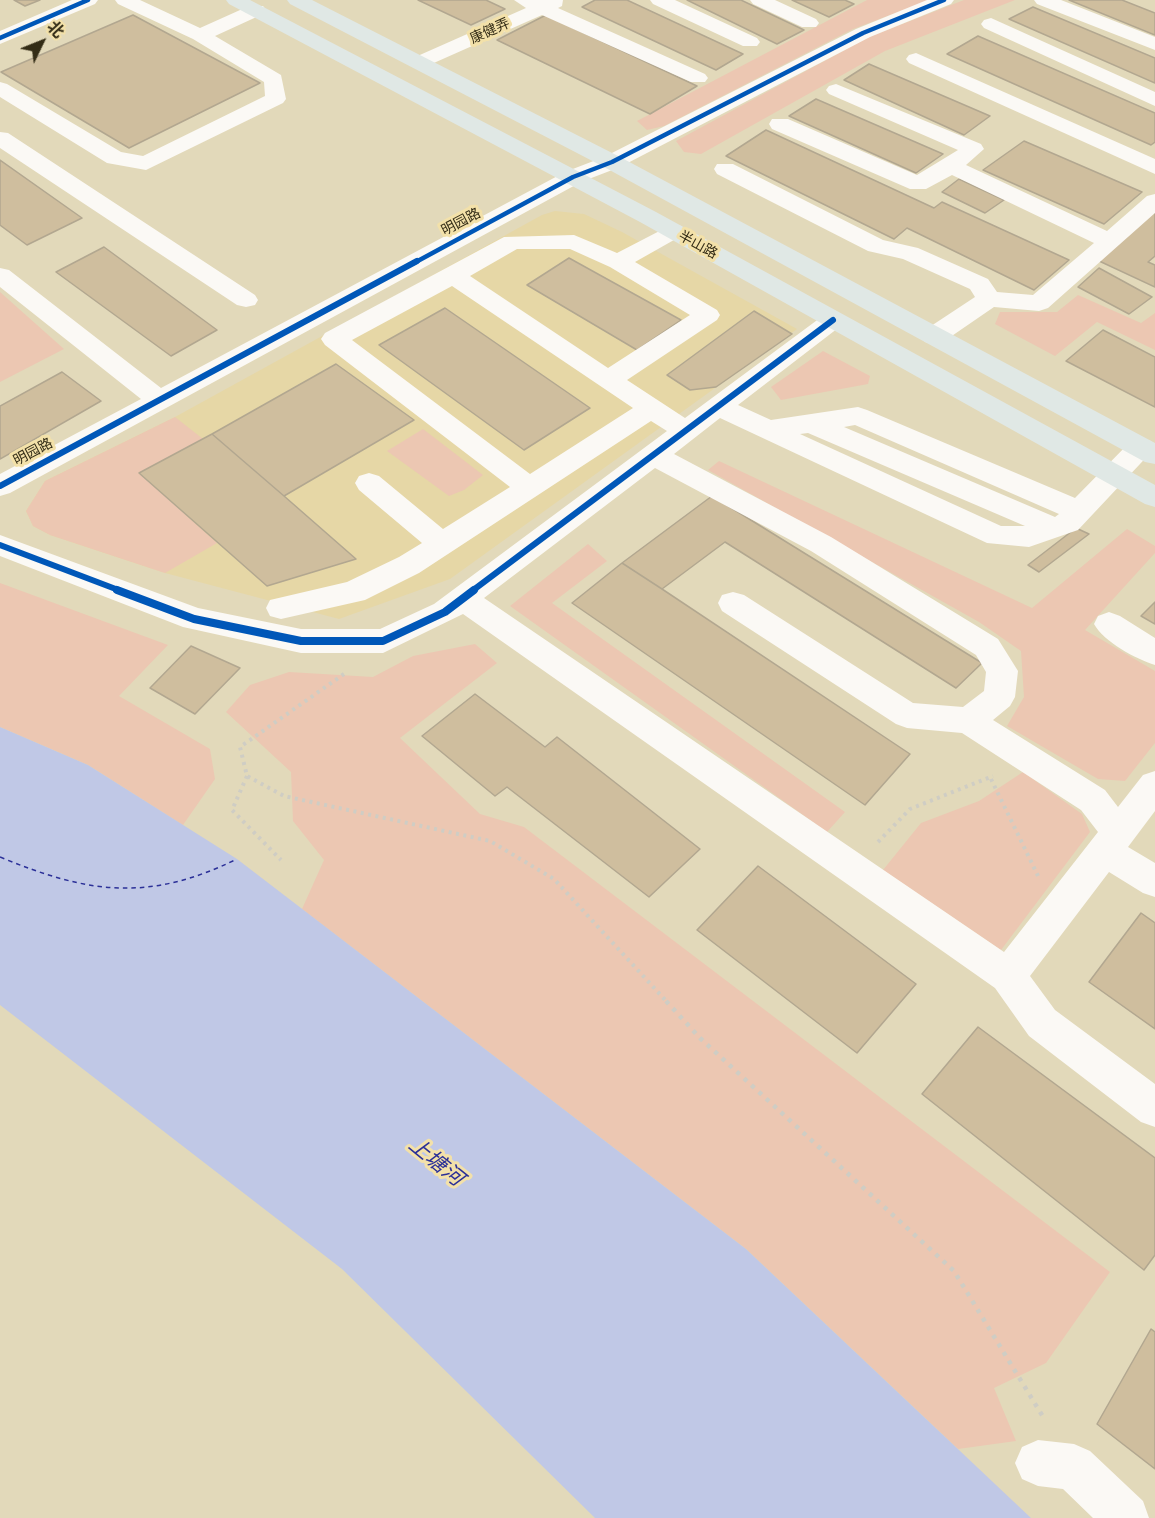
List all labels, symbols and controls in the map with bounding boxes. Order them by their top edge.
north arrow [12,12,72,72]
street label: 康健弄 [467,15,513,47]
text: 北 [43,17,68,42]
street label: 明园路 [439,205,483,239]
street label: 半山路 [676,227,720,263]
street label: 明园路 [11,435,55,469]
water label: 上塘河 [404,1132,468,1192]

